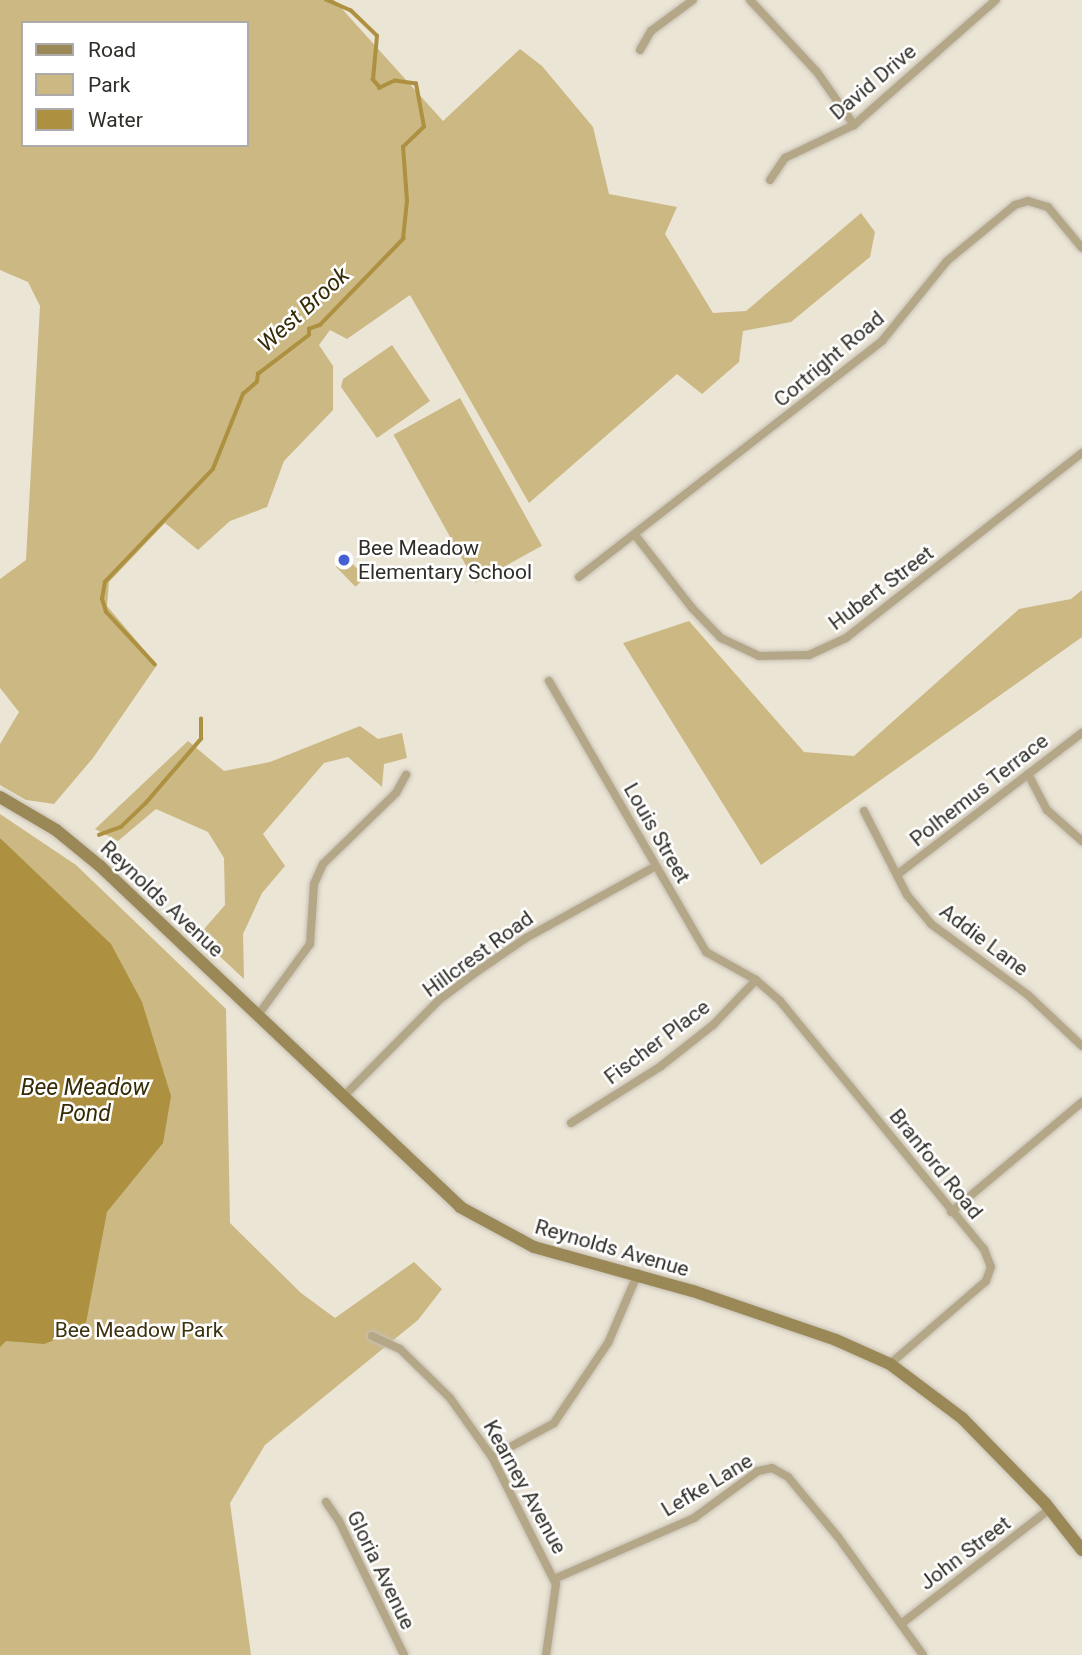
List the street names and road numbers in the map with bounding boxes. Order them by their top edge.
street label: David Drive [825,39,921,125]
street label: Cortright Road [769,306,889,412]
street label: Hubert Street [824,540,938,636]
street label: Polhemus Terrace [905,728,1053,852]
street label: Louis Street [618,778,696,888]
street label: Reynolds Avenue [95,836,229,962]
street label: Addie Lane [935,899,1033,981]
street label: Hillcrest Road [418,905,538,1003]
street label: Fischer Place [599,994,715,1090]
street label: Branford Road [884,1104,988,1224]
street label: Reynolds Avenue [532,1214,692,1282]
street label: Kearney Avenue [478,1416,572,1558]
street label: Lefke Lane [657,1448,757,1522]
street label: Gloria Avenue [341,1507,421,1633]
street label: John Street [915,1511,1015,1595]

